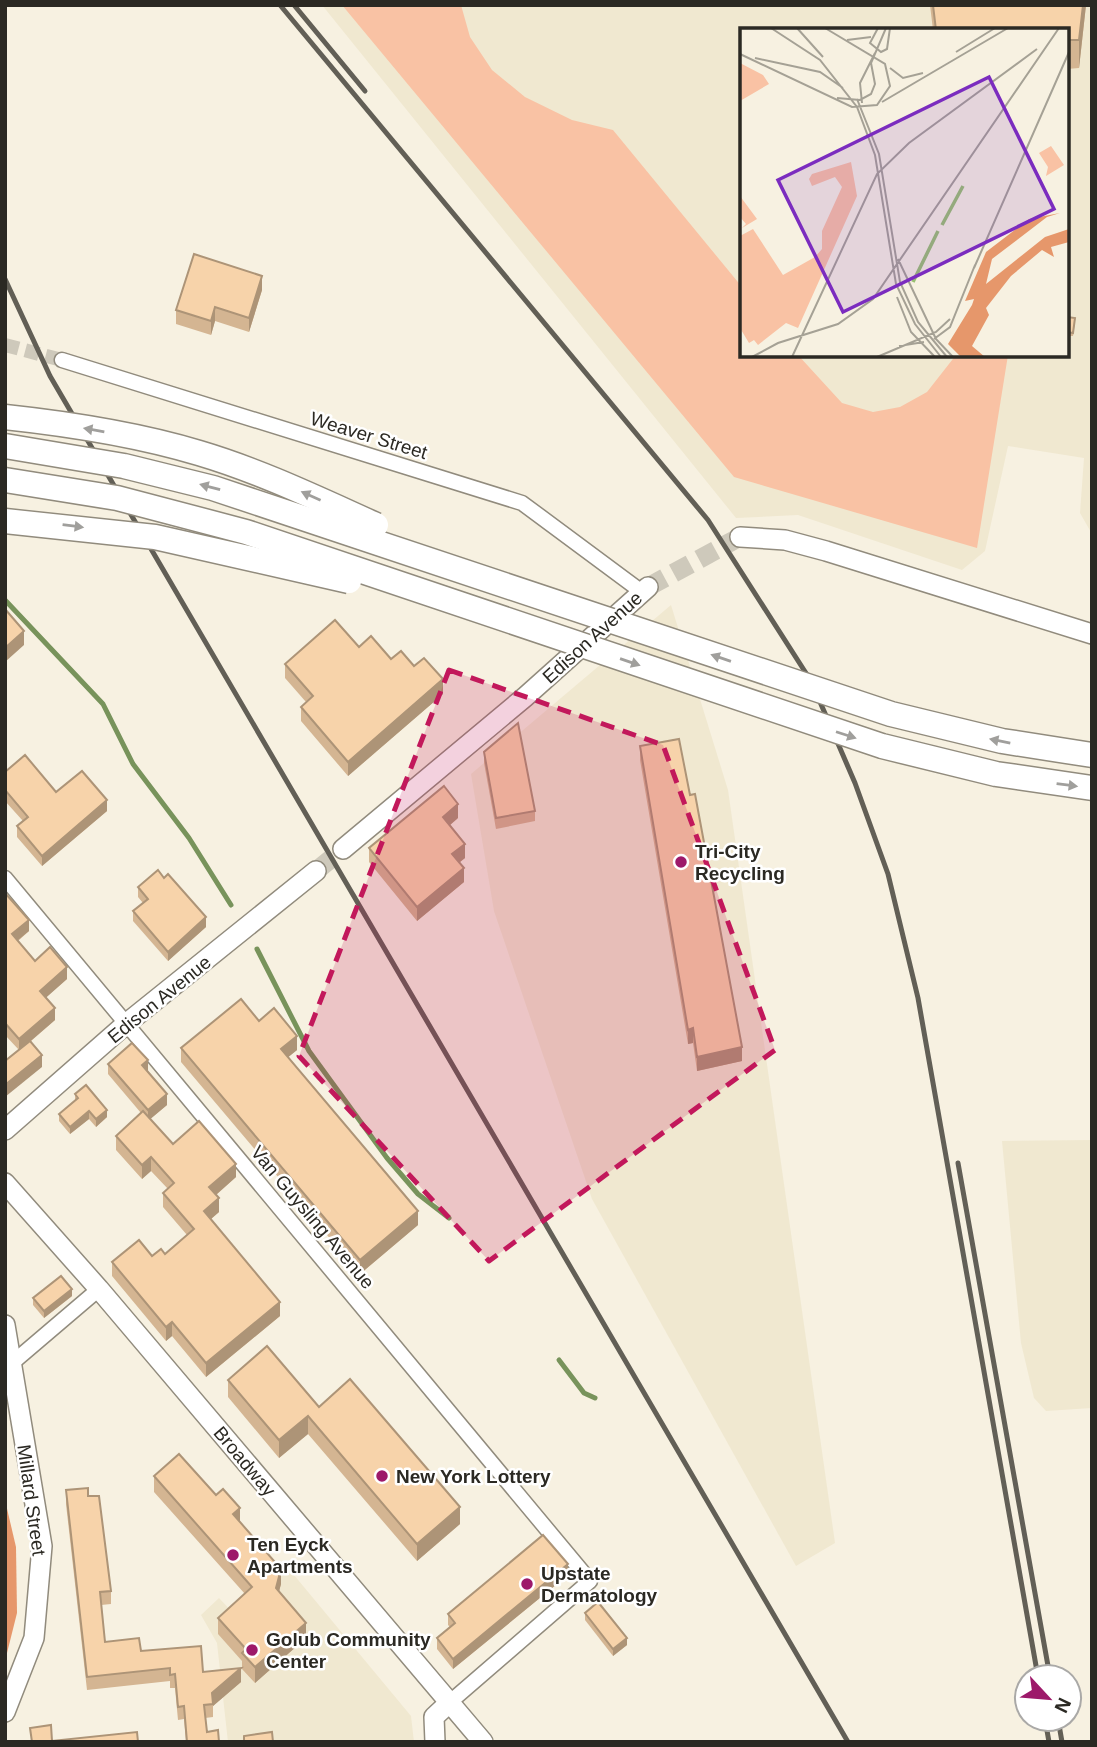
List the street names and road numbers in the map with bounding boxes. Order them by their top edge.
street label: Weaver Street [308,408,431,463]
street label: Edison Avenue [538,587,646,687]
street label: Edison Avenue [104,951,215,1047]
street label: Van Guysling Avenue [247,1142,378,1293]
street label: Broadway [209,1422,280,1501]
street label: Millard Street [13,1443,50,1558]

